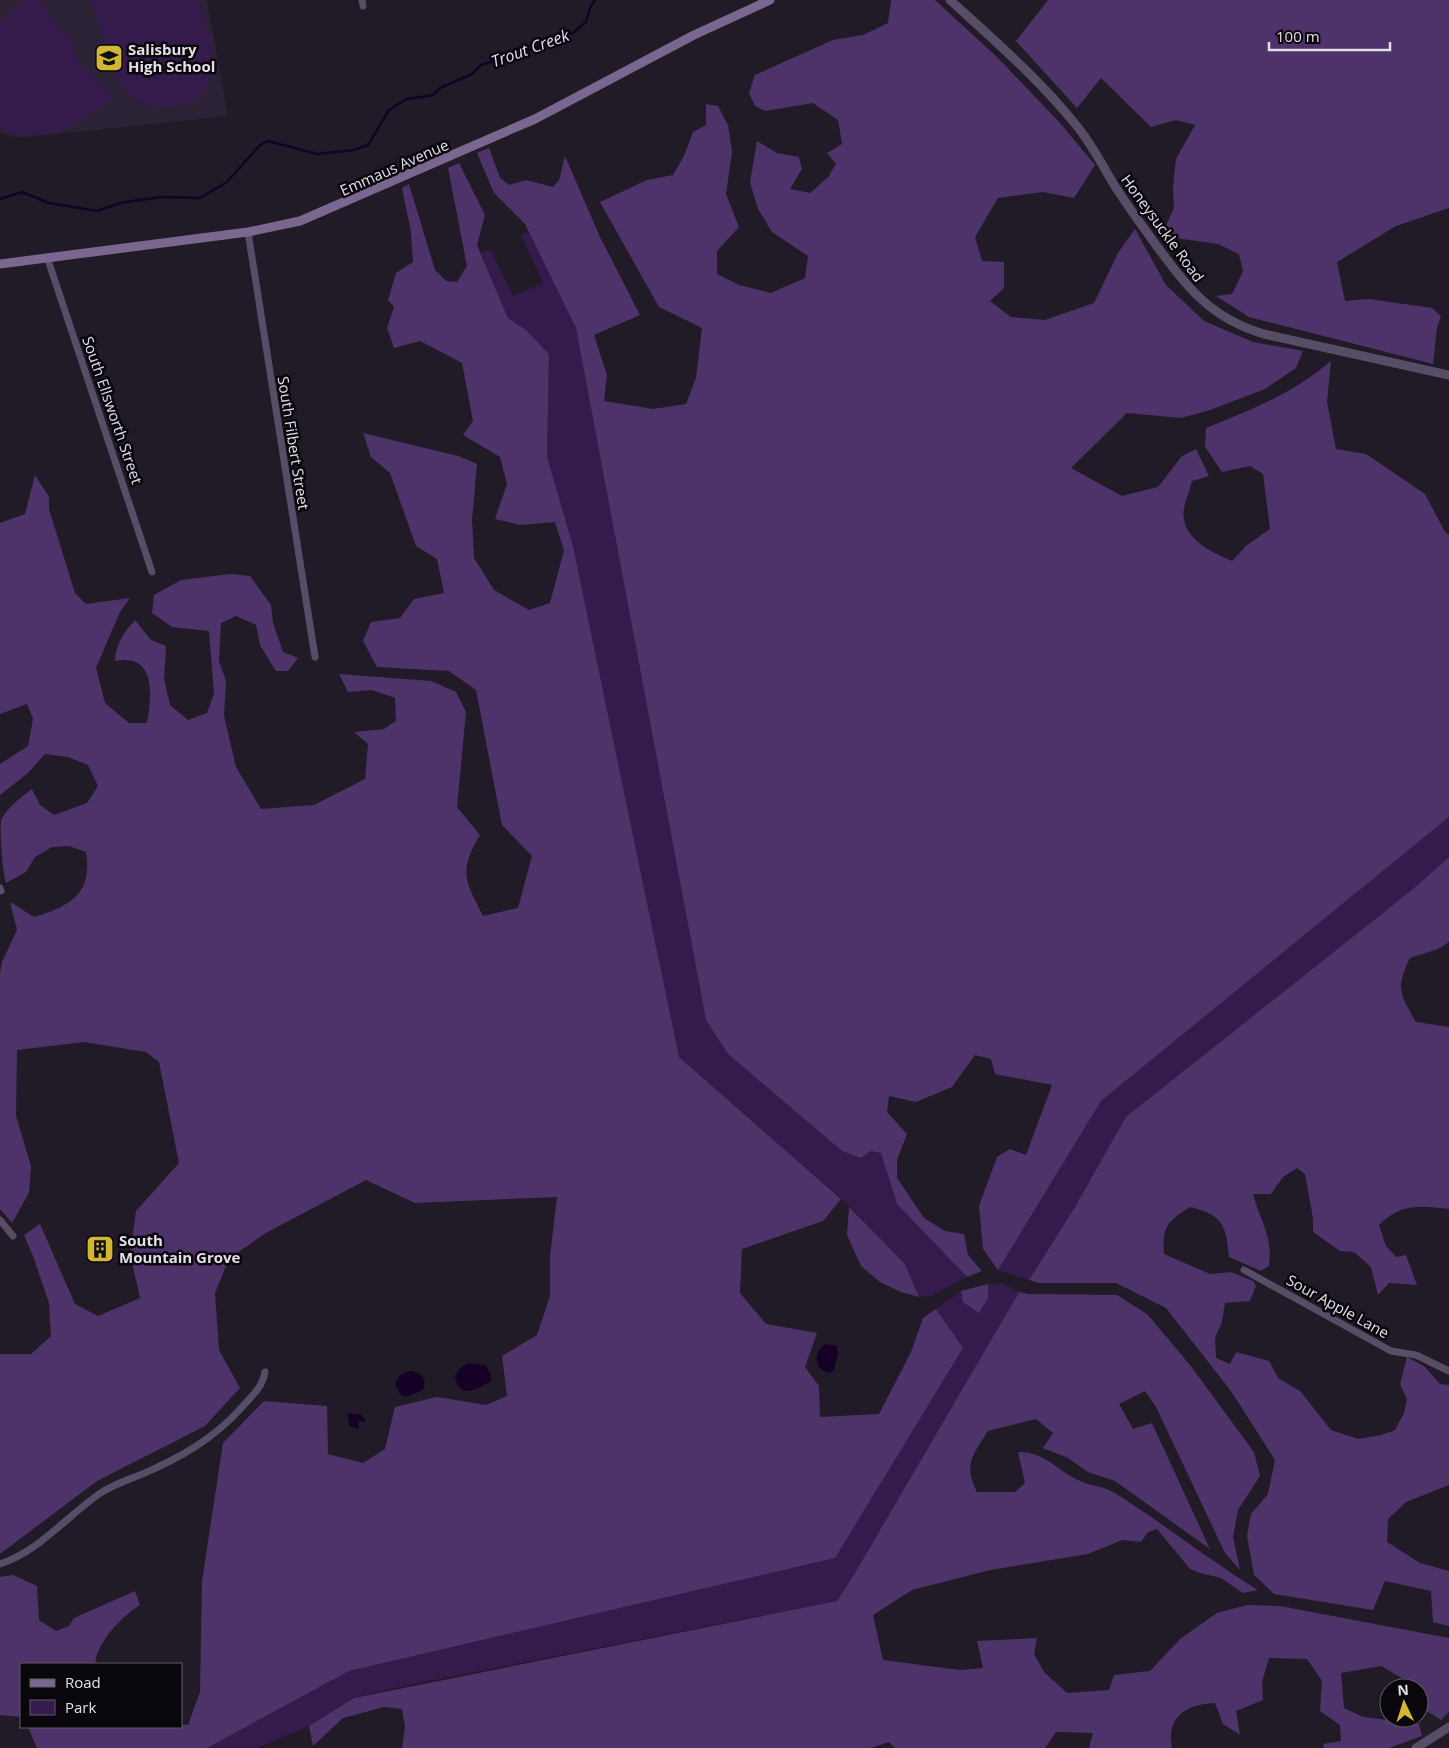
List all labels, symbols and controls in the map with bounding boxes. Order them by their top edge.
scale bar [1269,20,1390,52]
water label: Trout Creek [488,23,573,72]
text: 100 m [1276,26,1320,46]
place label: Salisbury High School [128,39,215,76]
school or university icon: Salisbury High School [94,43,124,73]
street label: Emmaus Avenue [337,134,451,200]
street label: Honeysuckle Road [1117,170,1209,286]
street label: South Ellsworth Street [78,333,148,487]
street label: South Filbert Street [274,375,314,511]
place label: South Mountain Grove [119,1230,241,1267]
building icon: South Mountain Grove [85,1234,115,1264]
street label: Sour Apple Lane [1283,1270,1393,1342]
legend [20,1663,182,1728]
text: Road [65,1672,101,1692]
north arrow [1379,1678,1429,1728]
text: N [1397,1680,1409,1699]
text: Park [65,1697,96,1717]

